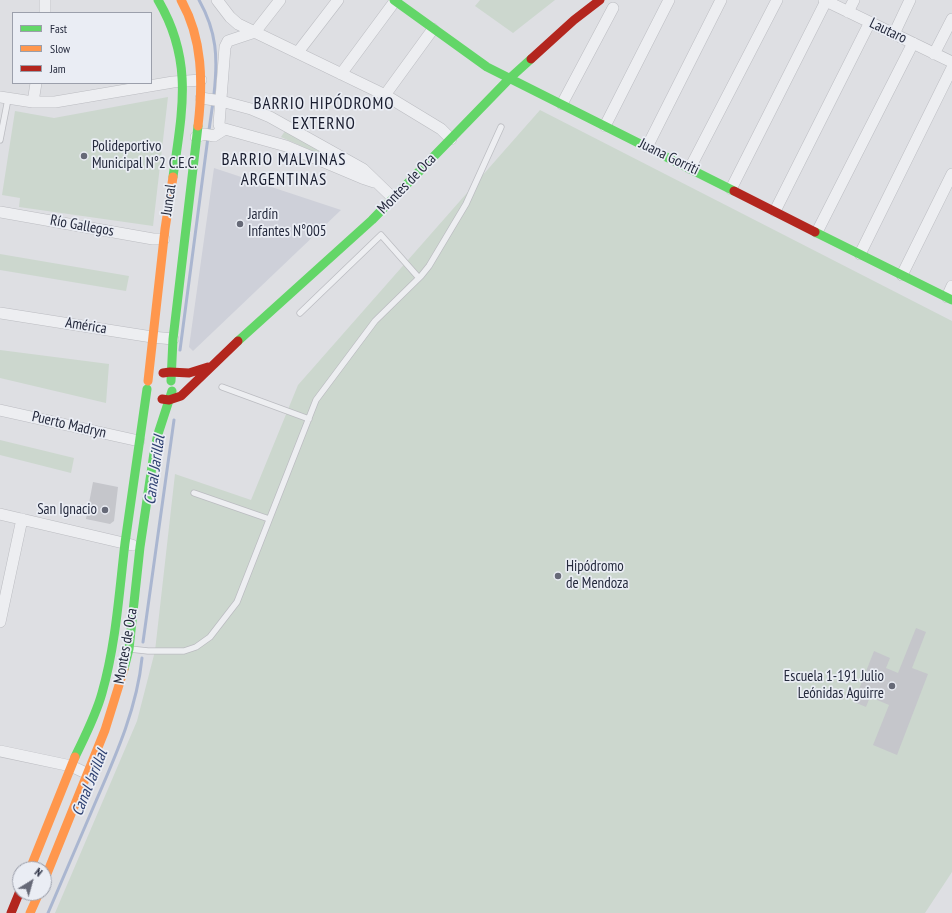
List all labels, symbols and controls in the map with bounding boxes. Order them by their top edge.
legend [12,12,152,84]
street label: Lautaro [866,14,910,48]
text: Fast [50,21,67,36]
text: Slow [50,41,70,56]
text: Jam [50,61,66,76]
district label: BARRIO HIPÓDROMO EXTERNO [253,94,395,134]
street label: Juana Gorriti [636,135,702,179]
place label: Polideportivo Municipal N°2 C.E.C. [92,138,197,173]
district label: BARRIO MALVINAS ARGENTINAS [221,150,347,190]
street label: Montes de Oca [374,150,440,218]
marker: Polideportivo Municipal N°2 C.E.C. [79,151,89,161]
street label: Juncal [158,183,180,217]
place label: Jardín Infantes N°005 [248,206,326,241]
street label: Río Gallegos [49,212,115,240]
marker: Jardín Infantes N°005 [235,219,245,229]
street label: América [64,314,108,338]
street label: Puerto Madryn [30,408,108,442]
water label: Canal Jarillal [141,434,169,506]
place label: San Ignacio [37,501,97,519]
marker: San Ignacio [100,505,110,515]
place label: Hipódromo de Mendoza [566,558,628,593]
marker: Hipódromo de Mendoza [553,571,563,581]
street label: Montes de Oca [110,607,142,685]
place label: Escuela 1-191 Julio Leónidas Aguirre [784,668,884,703]
marker: Escuela 1-191 Julio Leónidas Aguirre [887,681,897,691]
water label: Canal Jarillal [68,747,112,819]
north arrow [12,861,52,901]
text: N [32,865,45,880]

